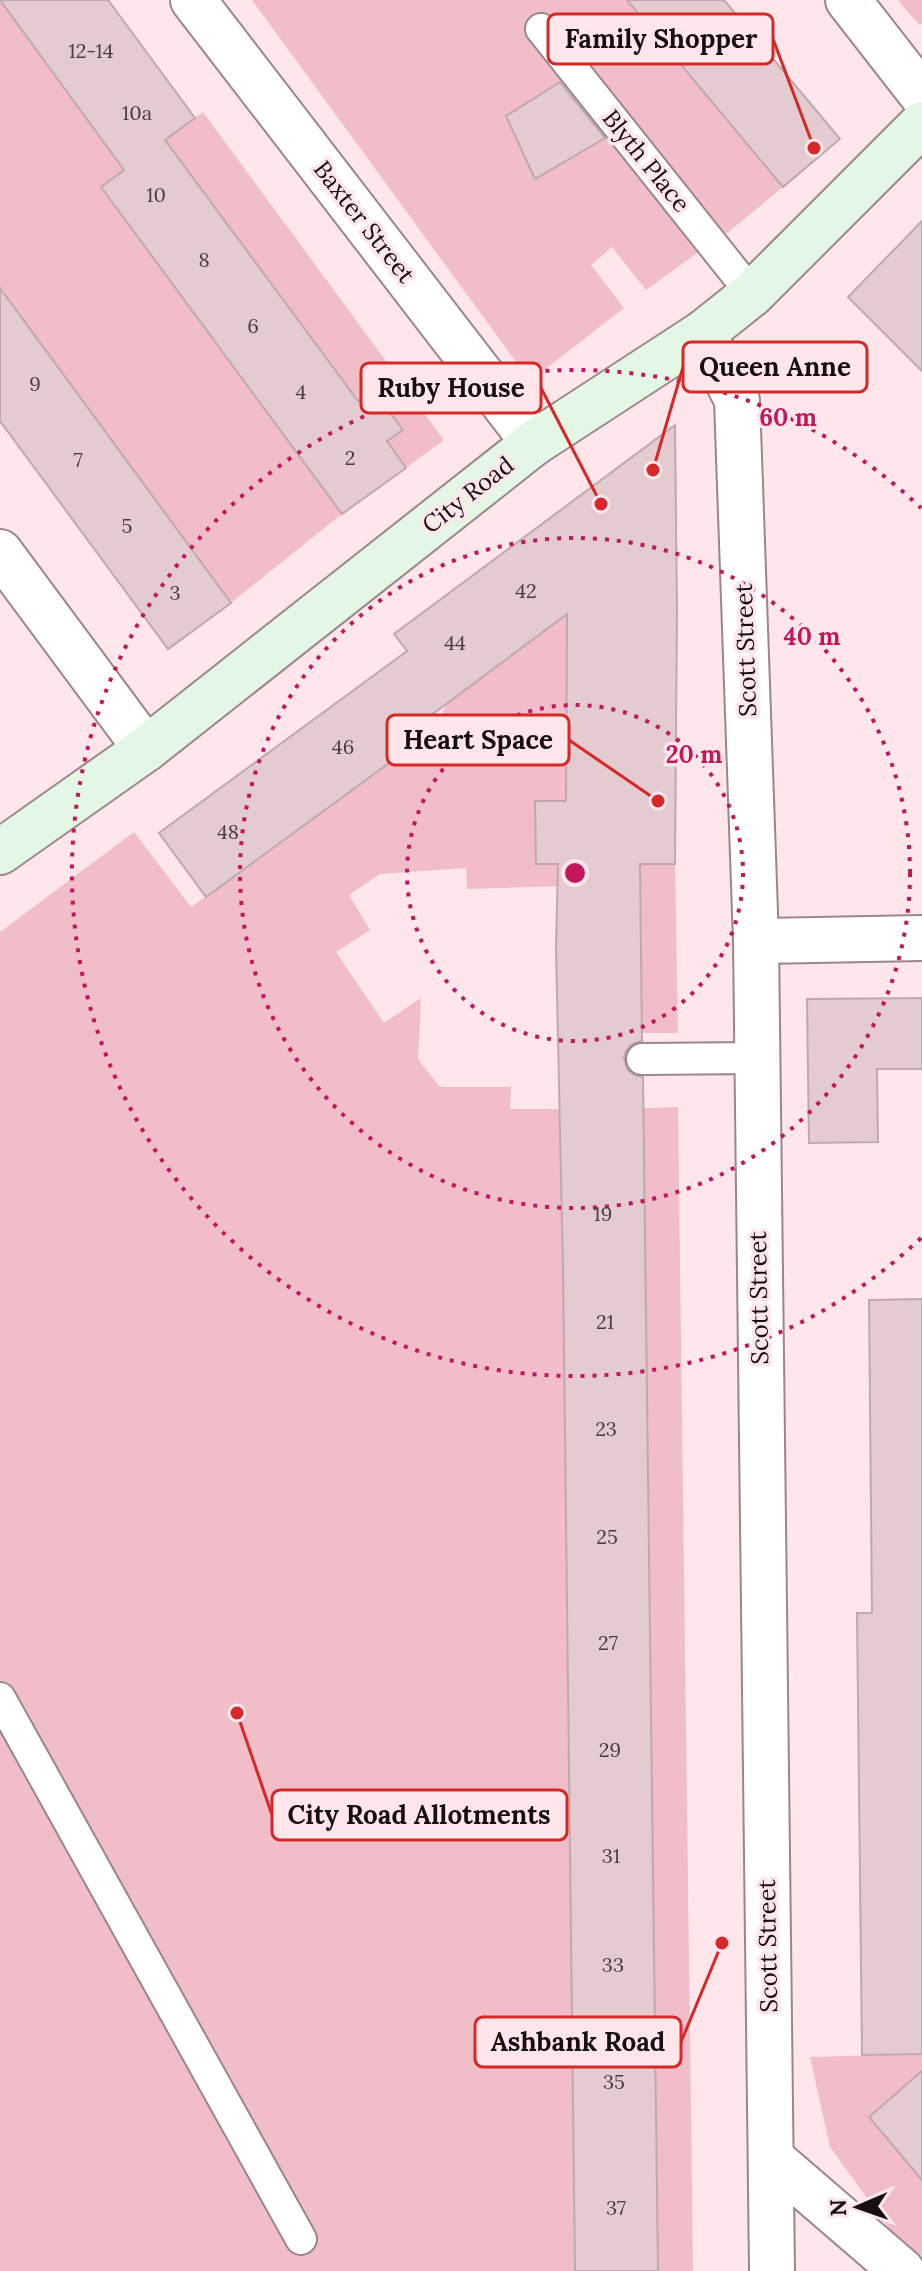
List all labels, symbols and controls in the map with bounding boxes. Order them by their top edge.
callout: Family Shopper [548,14,773,64]
text: Family Shopper [565,22,758,55]
house number: 12-14 [68,38,114,63]
house number: 10a [122,100,152,125]
street label: Blyth Place [596,103,697,218]
street label: Baxter Street [307,154,422,290]
house number: 10 [146,182,166,207]
house number: 8 [198,247,210,272]
house number: 6 [247,313,259,338]
callout: Queen Anne [683,342,867,392]
text: Queen Anne [699,350,851,383]
callout: Ruby House [361,363,541,413]
house number: 9 [29,371,41,396]
text: Ruby House [377,371,525,404]
house number: 4 [296,379,307,404]
text: 60 m [759,402,817,433]
house number: 2 [345,445,355,470]
house number: 7 [73,447,83,472]
street label: City Road [416,449,520,540]
house number: 5 [122,513,132,538]
house number: 42 [515,578,537,603]
house number: 3 [169,580,181,605]
street label: Scott Street [728,582,763,717]
text: 40 m [784,621,840,652]
house number: 44 [444,630,466,655]
callout: Heart Space [387,715,569,765]
text: Heart Space [403,723,553,756]
house number: 46 [332,734,354,759]
text: 20 m [666,739,722,770]
house number: 48 [217,819,239,844]
centre of rings [561,859,589,887]
house number: 19 [594,1201,612,1226]
street label: Scott Street [742,1230,775,1365]
house number: 21 [596,1309,614,1334]
house number: 23 [595,1416,617,1441]
house number: 25 [596,1524,618,1549]
house number: 27 [598,1630,618,1655]
house number: 29 [599,1737,621,1762]
callout: City Road Allotments [272,1790,567,1840]
text: City Road Allotments [287,1798,551,1831]
house number: 31 [602,1843,620,1868]
street label: Scott Street [751,1878,784,2013]
house number: 33 [602,1952,624,1977]
callout: Ashbank Road [475,2017,681,2067]
text: Ashbank Road [491,2025,665,2058]
house number: 35 [603,2069,625,2094]
north arrow [818,2167,898,2247]
house number: 37 [606,2195,626,2220]
text: N [824,2199,852,2217]

